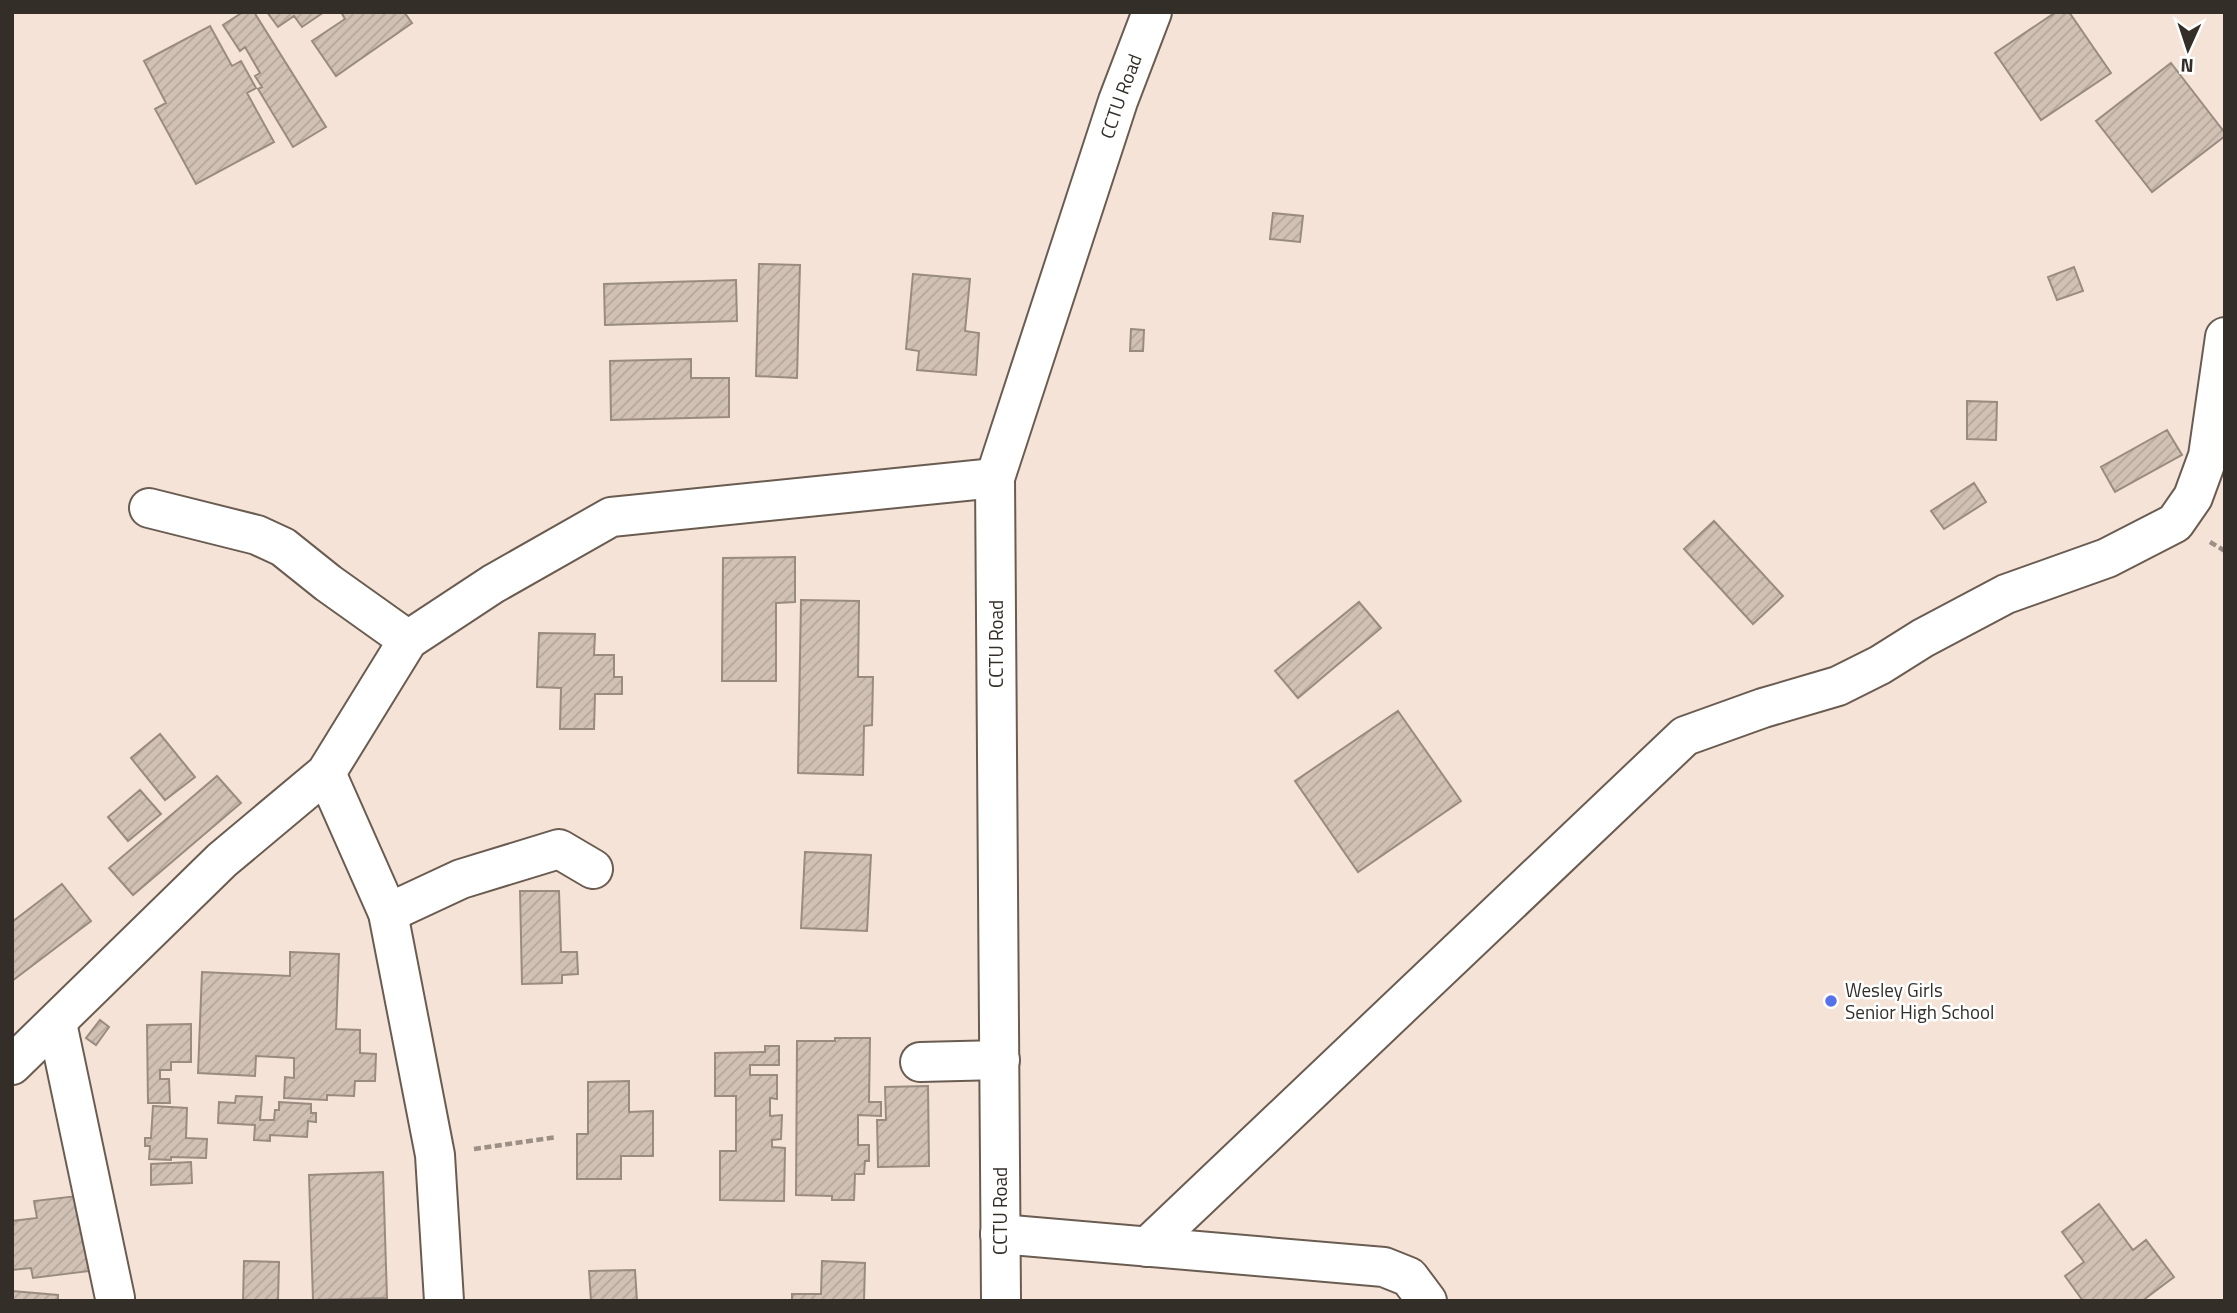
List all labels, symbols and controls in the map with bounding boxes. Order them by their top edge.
north arrow [2153,14,2223,84]
street label: CCTU Road [1092,49,1149,142]
text: N [2180,52,2194,81]
street label: CCTU Road [981,600,1010,688]
place label: Wesley Girls Senior High School [1845,975,1994,1026]
marker: Wesley Girls Senior High School [1823,993,1839,1009]
street label: CCTU Road [985,1167,1014,1255]

